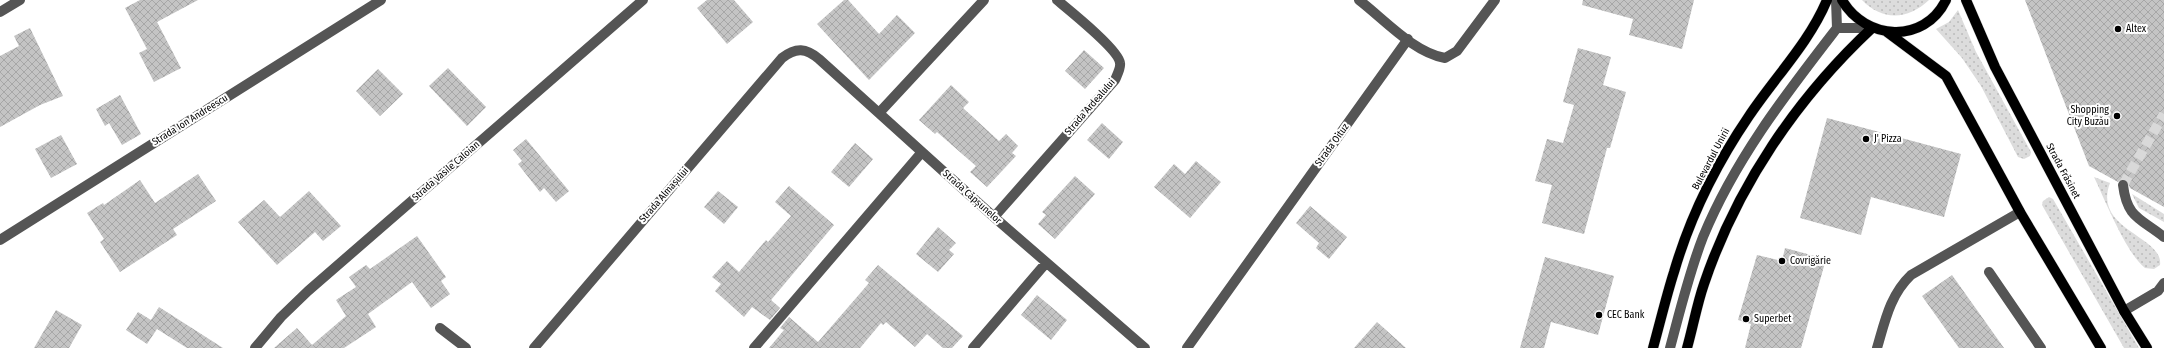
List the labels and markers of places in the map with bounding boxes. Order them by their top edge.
place label: Altex [2126,23,2147,35]
marker: Altex [2113,24,2123,34]
place label: Shopping City Buzău [2067,104,2109,128]
marker: Shopping City Buzău [2112,111,2122,121]
place label: J' Pizza [1874,133,1902,145]
marker: J' Pizza [1861,134,1871,144]
place label: Covrigărie [1790,255,1831,267]
marker: Covrigărie [1777,256,1787,266]
place label: CEC Bank [1607,309,1645,321]
marker: CEC Bank [1594,310,1604,320]
place label: Superbet [1754,313,1792,325]
marker: Superbet [1741,314,1751,324]

